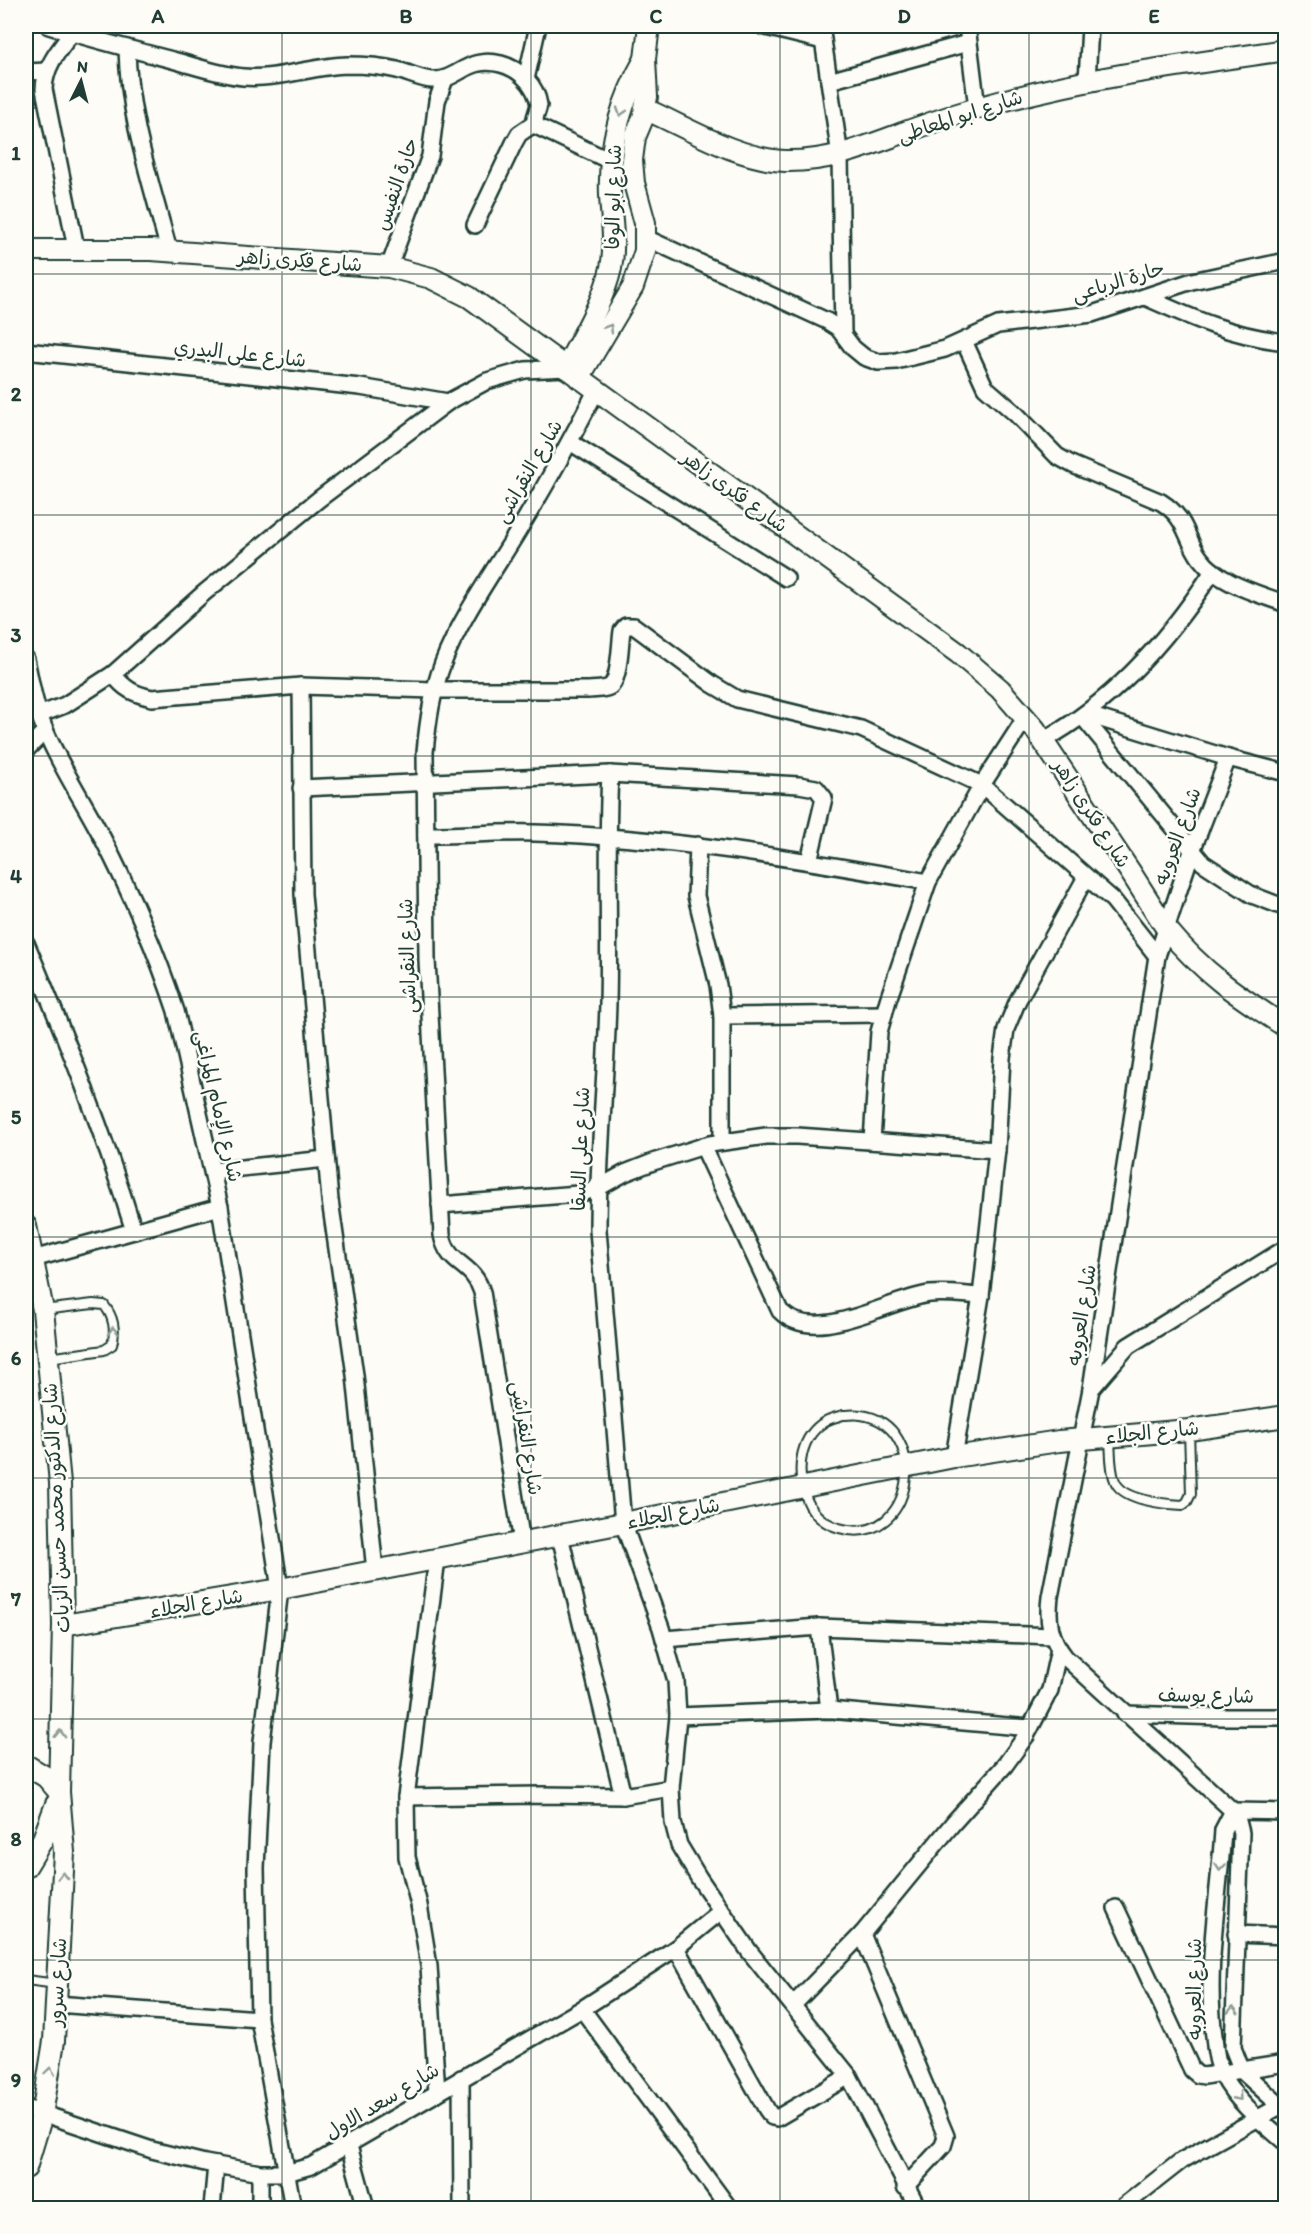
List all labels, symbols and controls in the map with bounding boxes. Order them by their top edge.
text: A [151,4,165,28]
text: B [400,4,413,28]
text: C [650,4,663,28]
text: D [897,4,911,28]
text: E [1148,4,1160,28]
north arrow [51,51,111,111]
text: N [76,57,89,77]
street label: شارع ابو المعاطى [894,84,1026,149]
one-way arrow [616,106,628,117]
street label: حارة النفيس [369,135,423,233]
text: 1 [11,141,21,165]
street label: شارع ابو الوفا [600,144,628,250]
street label: شارع فكرى زاهر [235,244,363,278]
street label: حارة الرباعى [1069,256,1167,307]
one-way arrow [602,324,613,334]
street label: شارع على البدري [172,334,307,375]
text: 2 [11,382,22,406]
street label: شارع النقراشى [489,415,569,528]
street label: شارع فكرى زاهر [675,443,793,539]
text: 3 [11,623,22,647]
street label: شارع فكرى زاهر [1045,752,1136,873]
street label: شارع العروبه [1148,784,1208,889]
text: 4 [10,864,22,888]
street label: شارع النقراشى [393,898,423,1014]
street label: شارع الإمام المراغى [187,1028,248,1185]
street label: شارع على السقا [566,1086,596,1212]
text: 5 [11,1105,22,1129]
street label: شارع العروبه [1061,1263,1103,1368]
one-way arrow [106,1326,119,1335]
text: 6 [11,1346,22,1370]
street label: شارع النقراشى [504,1379,548,1497]
street label: شارع الدكتور محمد حسن الزيات [37,1382,77,1634]
street label: شارع الجلاء [1104,1415,1200,1451]
street label: شارع الجلاء [624,1492,722,1536]
street label: شارع الجلاء [147,1583,245,1625]
text: 7 [10,1587,21,1611]
street label: شارع يوسف [1158,1682,1254,1710]
one-way arrow [54,1729,66,1738]
text: 8 [11,1827,22,1851]
one-way arrow [1214,1862,1227,1871]
one-way arrow [57,1872,69,1881]
street label: شارع سرور [43,1937,73,2029]
street label: شارع العروبه [1182,1938,1208,2040]
one-way arrow [1227,2006,1240,2015]
street label: شارع سعد الاول [321,2058,444,2146]
one-way arrow [44,2066,56,2075]
text: 9 [11,2068,21,2092]
one-way arrow [1231,2090,1242,2101]

